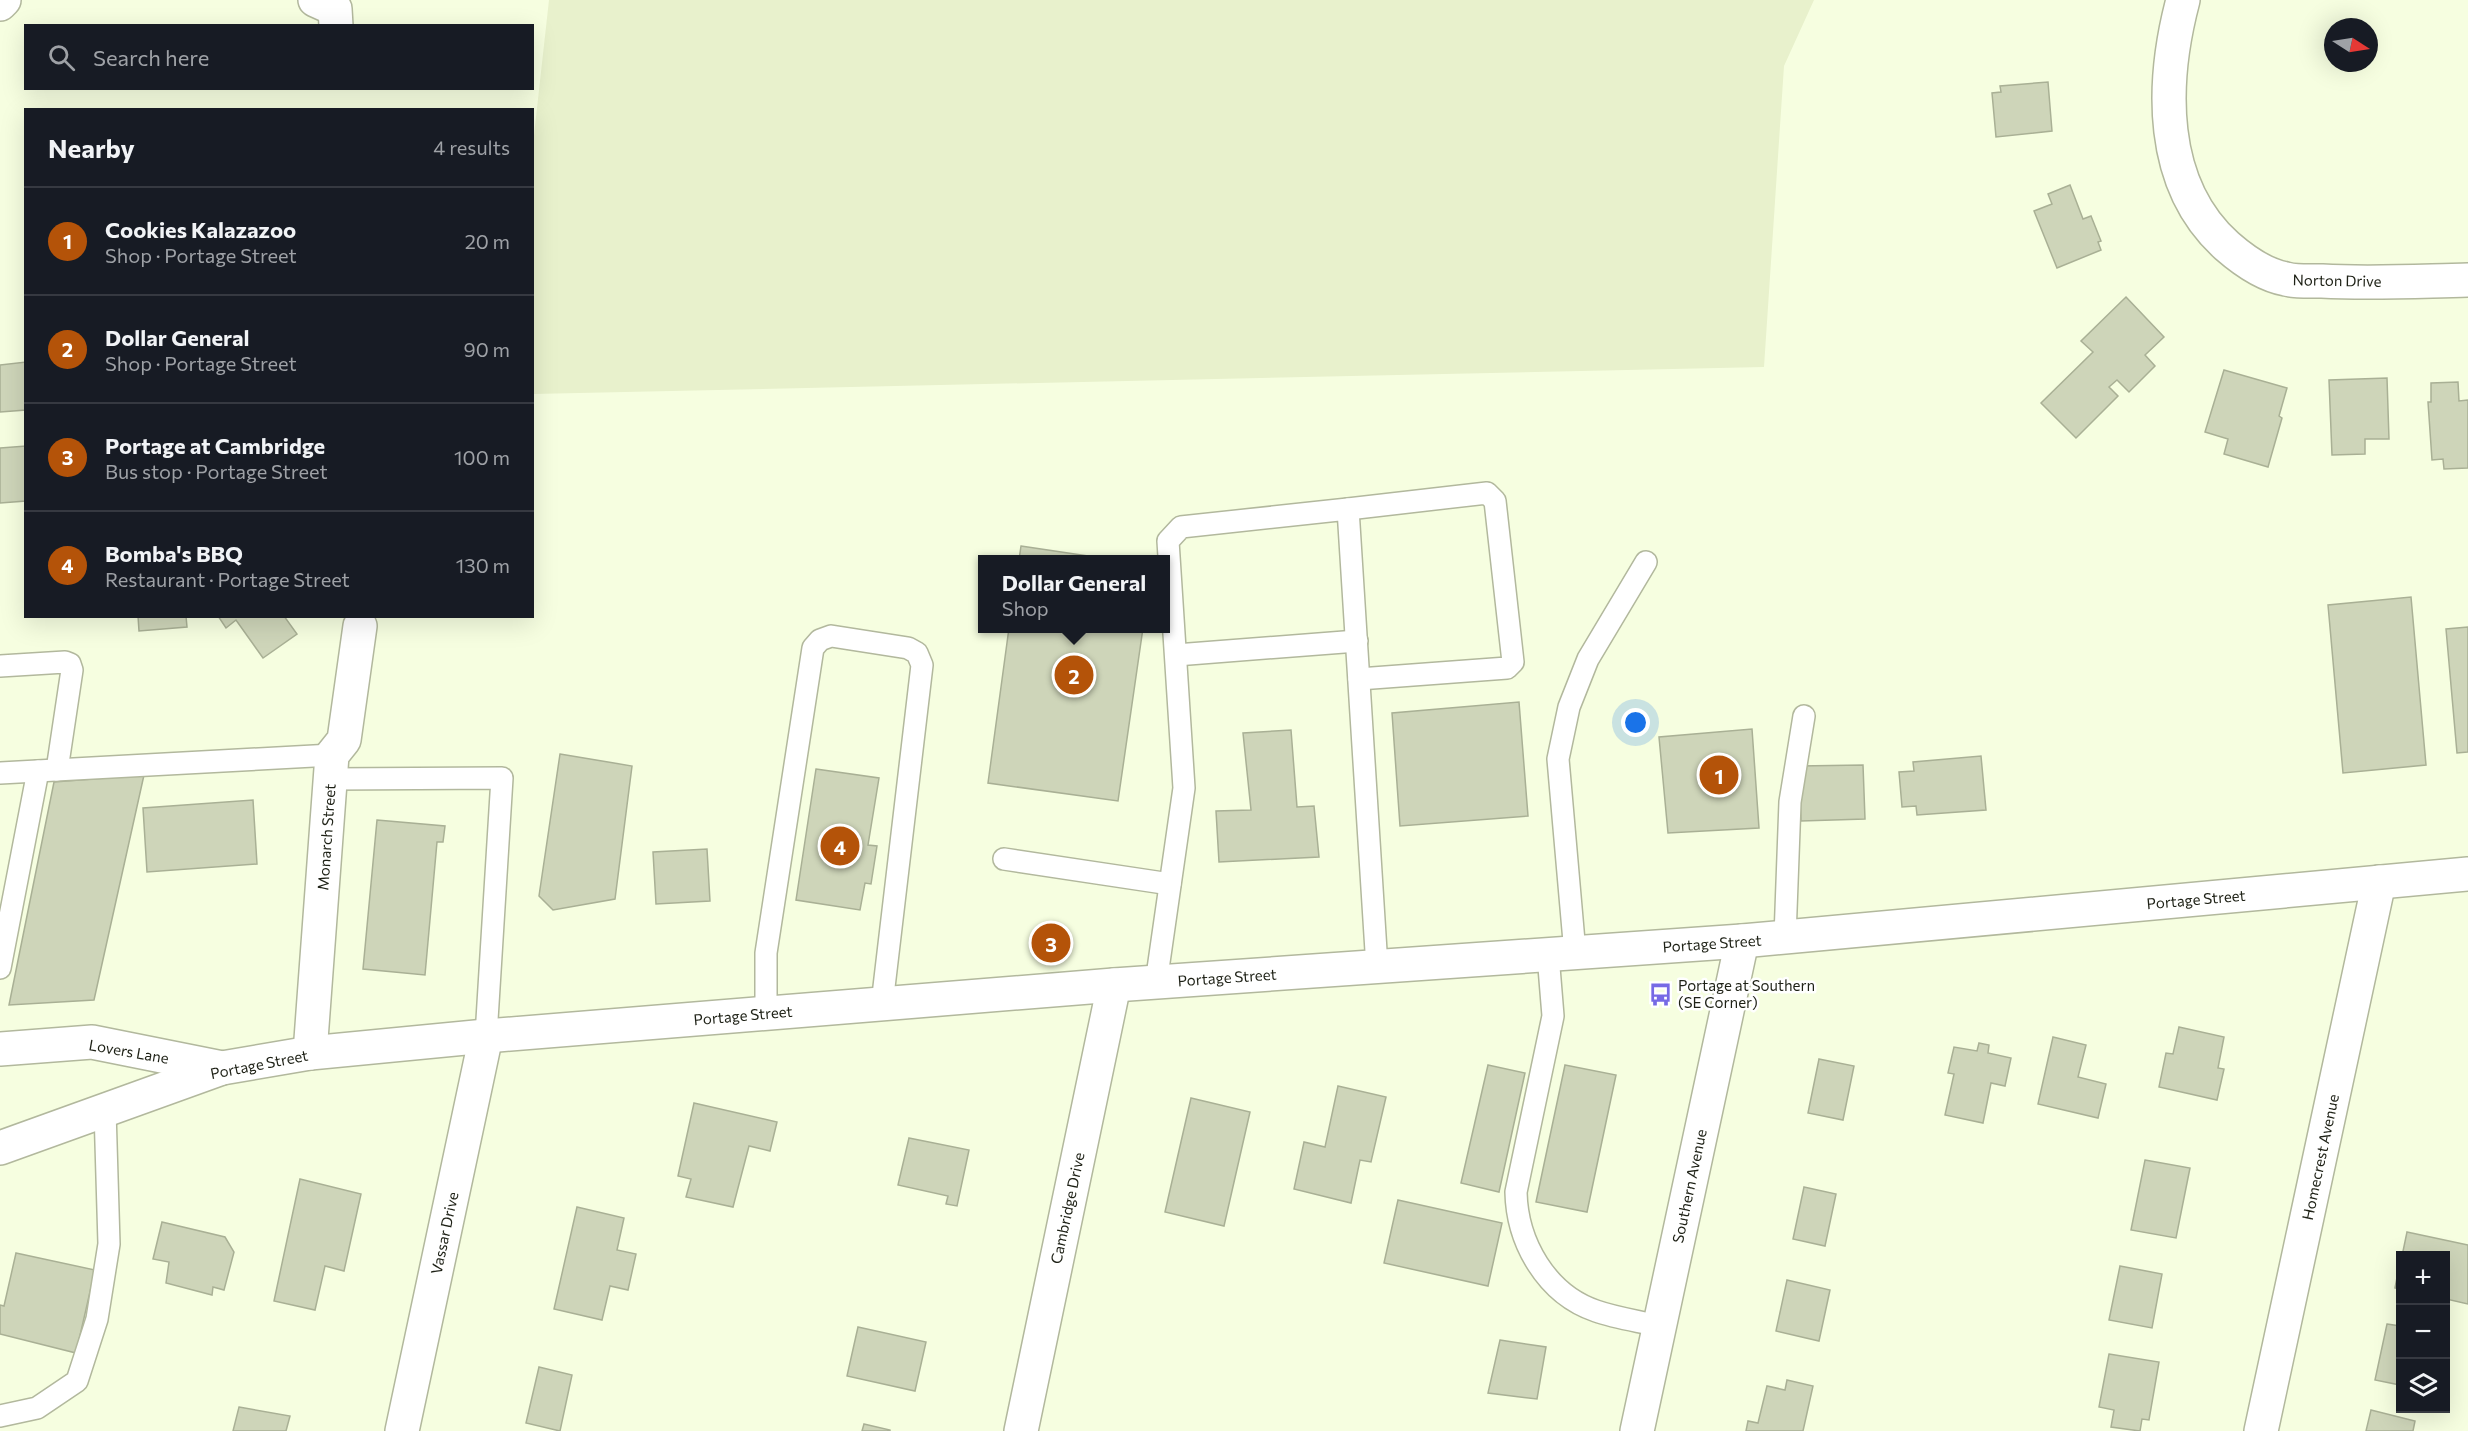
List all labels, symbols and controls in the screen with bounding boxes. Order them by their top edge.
north arrow [2324,18,2378,72]
search box [24,24,534,90]
icon: search [45,41,78,74]
text: Search here [93,44,209,71]
text: Nearby [48,132,135,163]
text: 4 results [433,135,510,159]
text: Cookies Kalazazoo [105,216,296,243]
text: 1 [63,229,72,253]
text: 20 m [465,229,510,253]
text: Shop · Portage Street [105,243,297,267]
street label: Norton Drive [2292,270,2382,290]
text: Dollar General [105,324,250,351]
text: 2 [62,337,73,361]
text: 90 m [464,337,510,361]
text: Shop · Portage Street [105,351,297,375]
text: Portage at Cambridge [105,432,325,459]
text: 3 [62,445,73,469]
text: 100 m [454,445,510,469]
text: Bus stop · Portage Street [105,459,328,483]
text: Bomba's BBQ [105,540,243,567]
text: 4 [61,553,74,577]
text: 130 m [456,553,510,577]
popup [978,555,1170,633]
text: Restaurant · Portage Street [105,567,350,591]
text: Dollar General [1002,569,1146,596]
text: Shop [1002,596,1049,620]
pin: 2 [1054,652,1094,698]
your location [1621,708,1650,737]
pin: 1 [1700,752,1738,798]
street label: Monarch Street [313,783,339,891]
pin: 4 [820,824,860,868]
street label: Portage Street [2146,886,2246,912]
pin: 3 [1032,920,1070,966]
street label: Portage Street [1662,931,1762,955]
street label: Portage Street [1177,965,1277,989]
place label: Portage at Southern (SE Corner) [1678,976,1815,1011]
bus stop icon: Portage at Southern (SE Corner) [1647,981,1673,1007]
street label: Portage Street [693,1002,793,1028]
street label: Lovers Lane [88,1035,171,1067]
street label: Portage Street [209,1046,309,1082]
street label: Homecrest Avenue [2298,1092,2342,1222]
street label: Southern Avenue [1668,1127,1710,1245]
street label: Cambridge Drive [1046,1150,1088,1265]
street label: Vassar Drive [426,1190,462,1276]
map controls [2396,1251,2450,1413]
button: + [2396,1251,2450,1305]
button: − [2396,1305,2450,1359]
button: layers [2396,1359,2450,1413]

